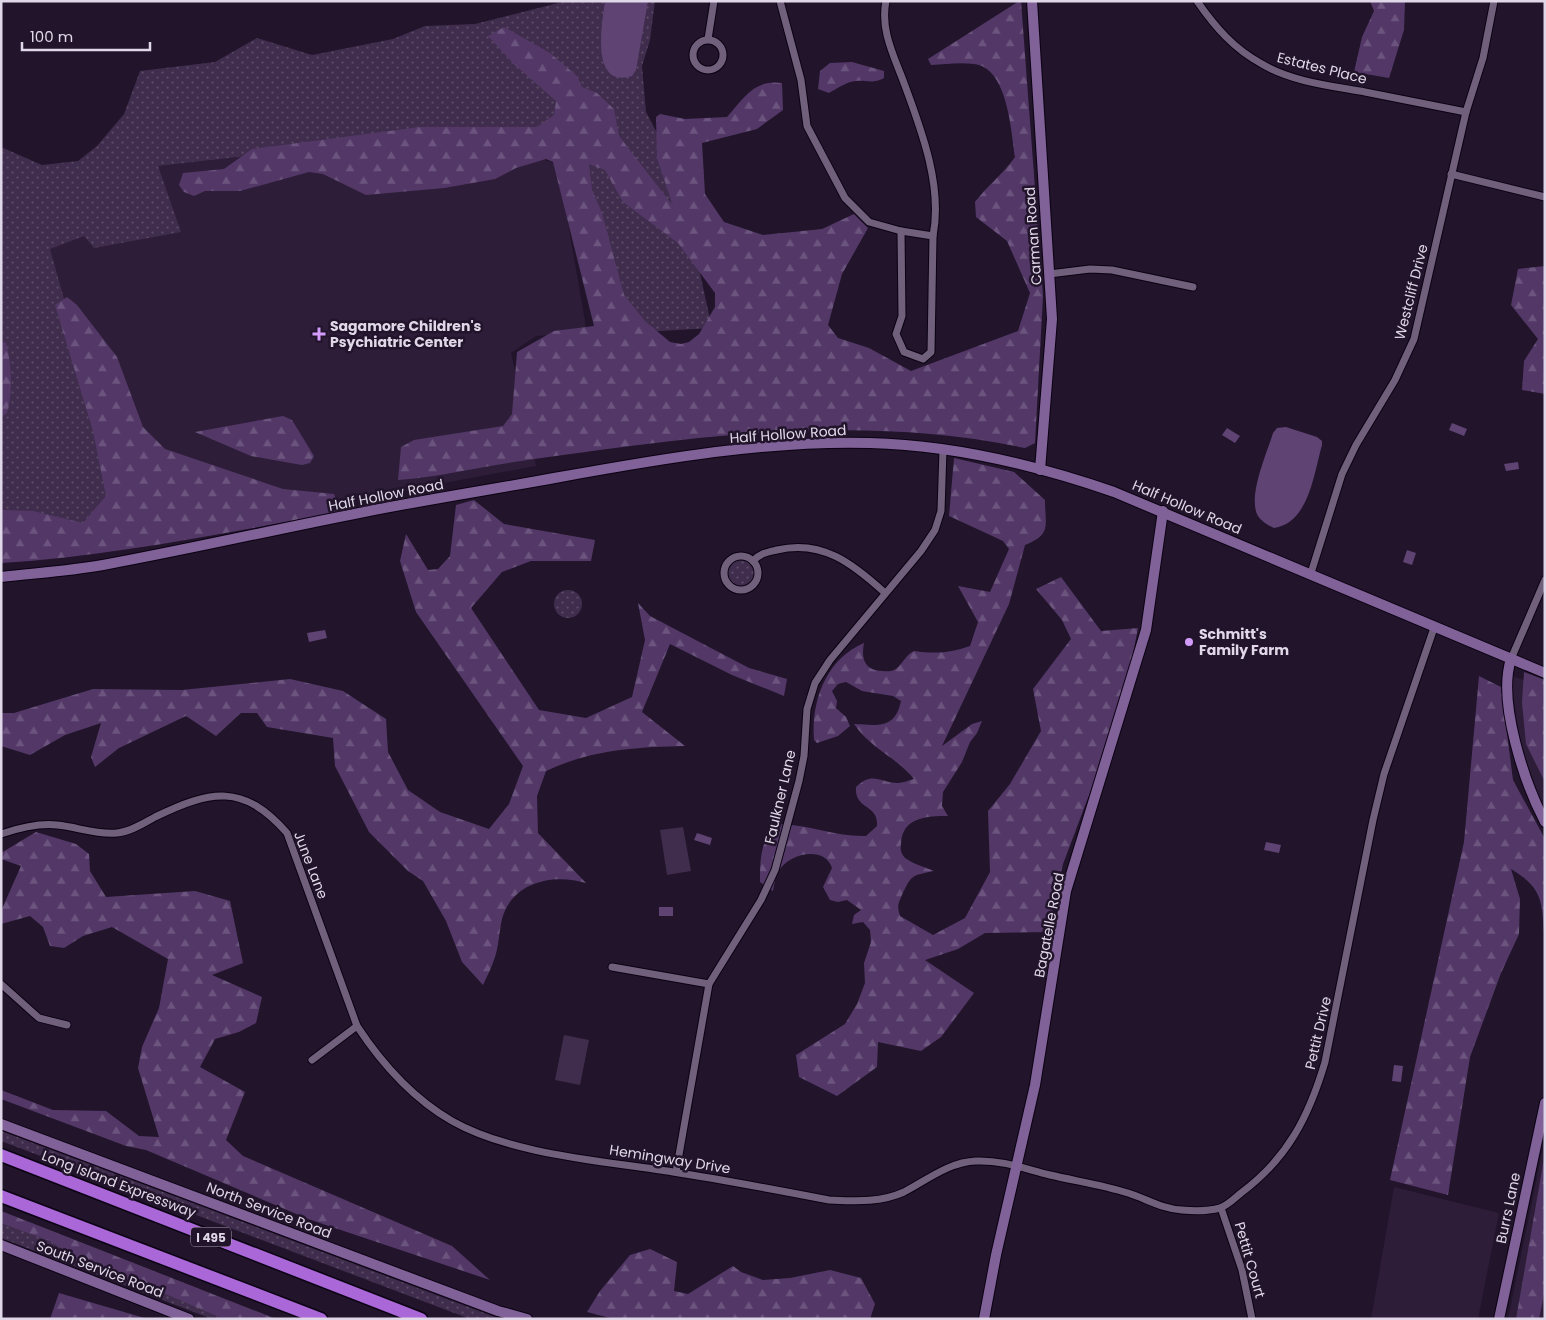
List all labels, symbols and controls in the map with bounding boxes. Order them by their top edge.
scale bar [22,20,150,52]
text: 100 m [30,26,73,47]
street label: Estates Place [1275,47,1369,89]
street label: Carman Road [1020,186,1046,286]
street label: Westcliff Drive [1389,242,1433,342]
place label: Sagamore Children's Psychiatric Center [330,316,481,352]
marker: Sagamore Children's Psychiatric Center [312,327,326,341]
street label: Half Hollow Road [729,420,847,448]
street label: Half Hollow Road [327,474,445,516]
street label: Half Hollow Road [1129,475,1245,539]
place label: Schmitt's Family Farm [1199,624,1289,660]
marker: Schmitt's Family Farm [1183,636,1195,648]
street label: Faulkner Lane [759,748,801,846]
street label: June Lane [289,828,333,902]
street label: Bagatelle Road [1029,871,1069,979]
street label: Pettit Drive [1300,994,1336,1071]
street label: Hemingway Drive [608,1140,732,1178]
street label: Long Island Expressway [39,1145,199,1223]
street label: Burrs Lane [1491,1170,1525,1245]
street label: North Service Road [204,1177,334,1243]
street label: Pettit Court [1230,1220,1270,1300]
road number: I 495 [191,1228,231,1246]
street label: South Service Road [34,1236,166,1302]

